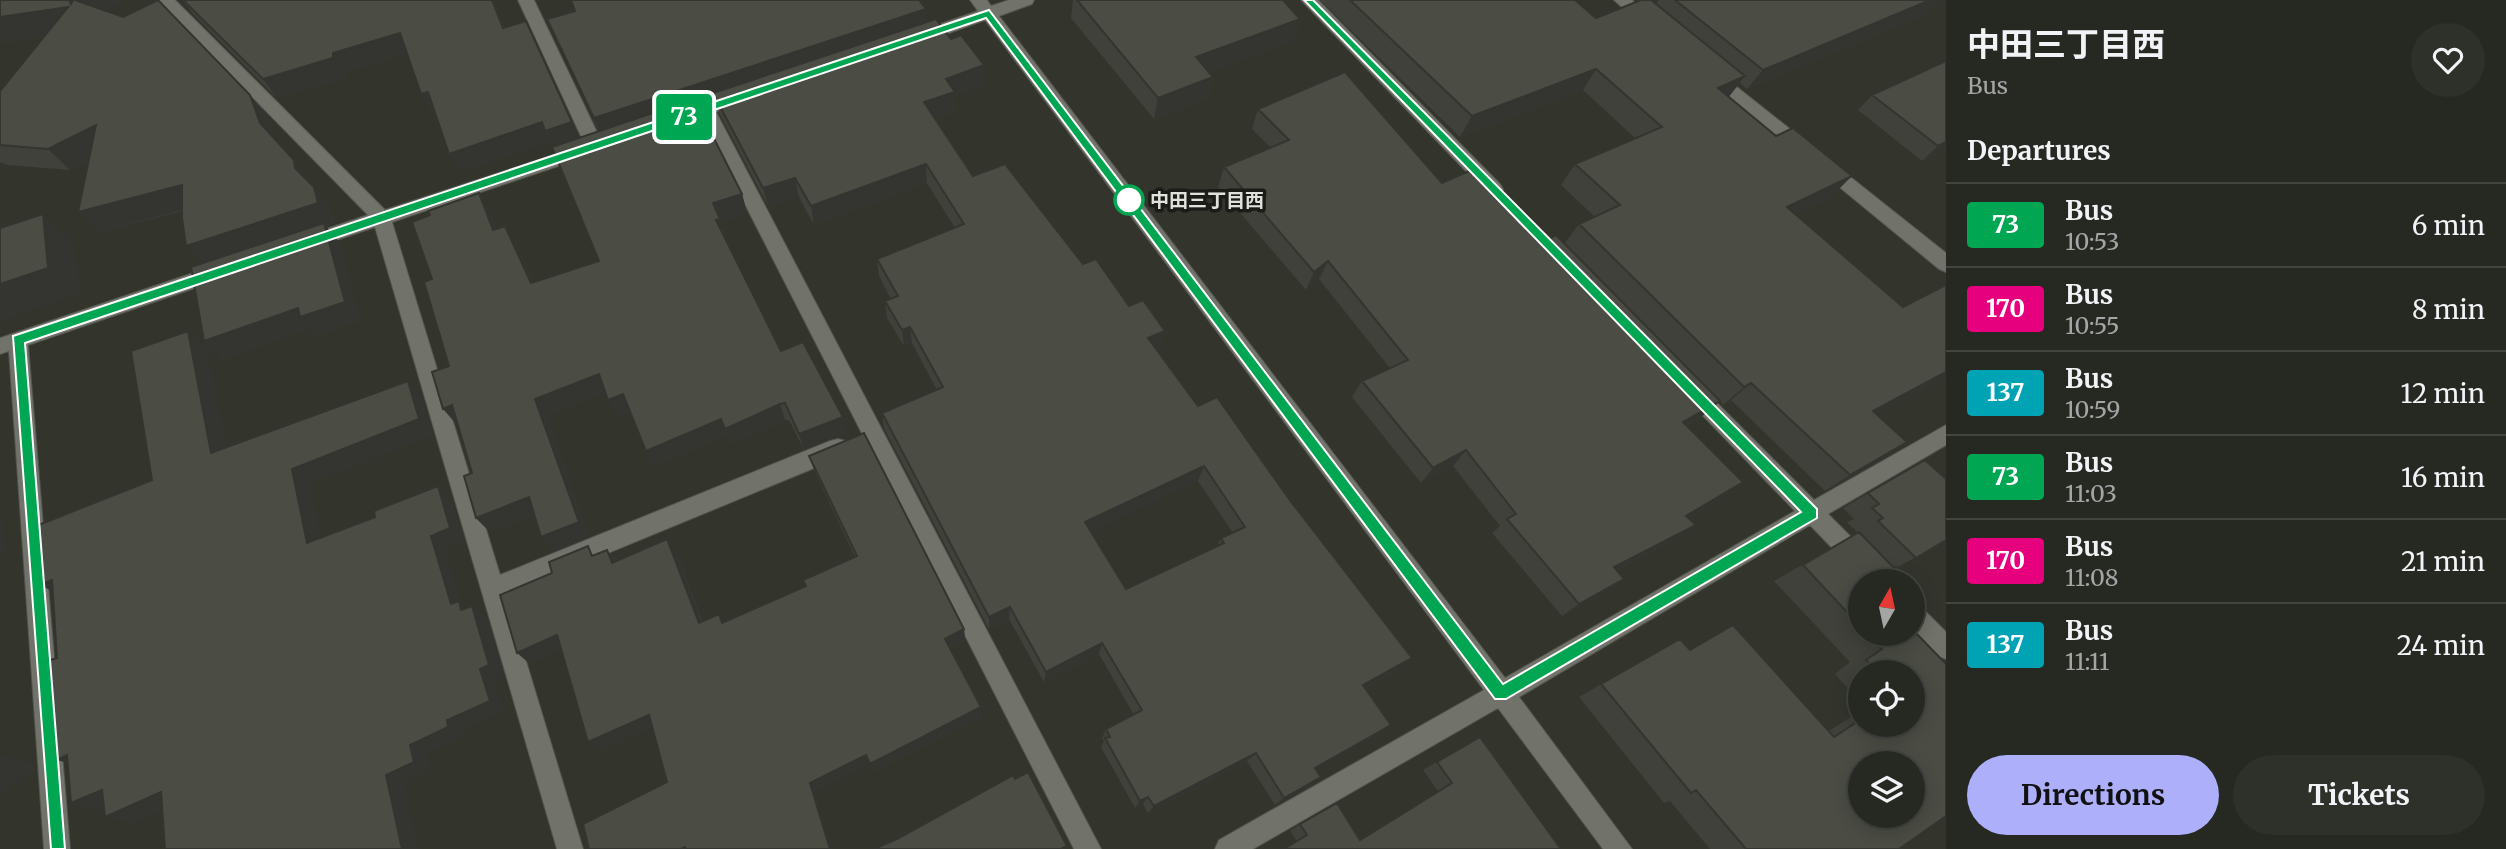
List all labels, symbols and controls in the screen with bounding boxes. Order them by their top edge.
button: heart [2411,23,2485,97]
text: 中田三丁目西 [1967,24,2165,65]
text: Bus [1967,71,2008,100]
line badge: 73 [652,94,716,140]
text: 73 [670,101,698,132]
text: Departures [1967,134,2111,167]
marker: 中田三丁目西 [1114,185,1144,215]
place label: 中田三丁目西 [1150,188,1264,212]
text: Bus [2065,194,2113,227]
text: 73 [1992,209,2019,240]
text: 6 min [2412,209,2485,242]
text: 10:53 [2065,227,2119,256]
text: Bus [2065,278,2113,311]
text: 170 [1986,293,2025,324]
text: 8 min [2412,293,2485,326]
text: 10:55 [2065,311,2119,340]
text: Bus [2065,362,2113,395]
text: 137 [1987,377,2024,408]
text: 12 min [2401,377,2485,410]
text: 10:59 [2065,395,2120,424]
text: Bus [2065,446,2113,479]
text: 73 [1992,461,2019,492]
text: 16 min [2401,461,2485,494]
text: 11:03 [2065,479,2117,508]
text: Bus [2065,530,2113,563]
text: 170 [1986,545,2025,576]
text: 21 min [2401,545,2485,578]
text: 11:08 [2065,563,2118,592]
north arrow [1848,569,1925,646]
map controls [1848,569,1925,828]
text: Bus [2065,614,2113,647]
text: 137 [1987,629,2024,660]
text: 24 min [2397,629,2485,662]
text: 11:11 [2065,647,2109,676]
button: locate [1848,660,1925,737]
button: layers [1848,751,1925,828]
button: Directions [1967,755,2219,835]
button: Tickets [2233,755,2485,835]

